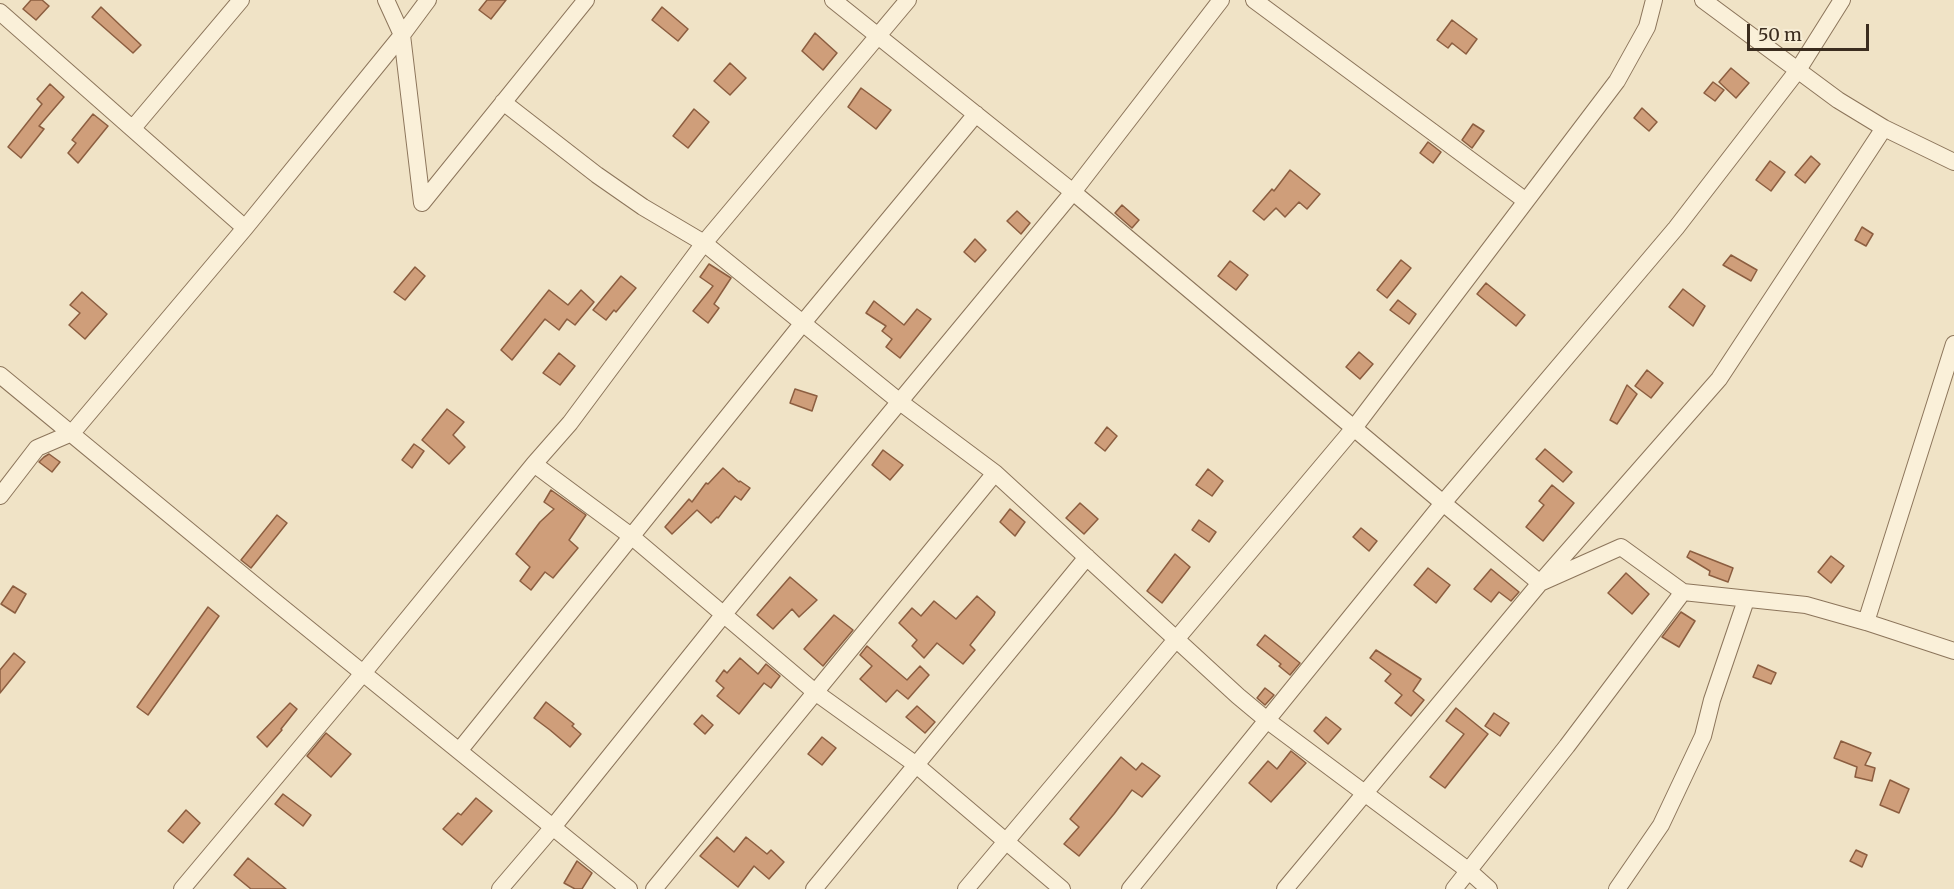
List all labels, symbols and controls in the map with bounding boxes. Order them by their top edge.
scale bar [1750,12,1872,50]
text: 50 m [1758,23,1802,46]

